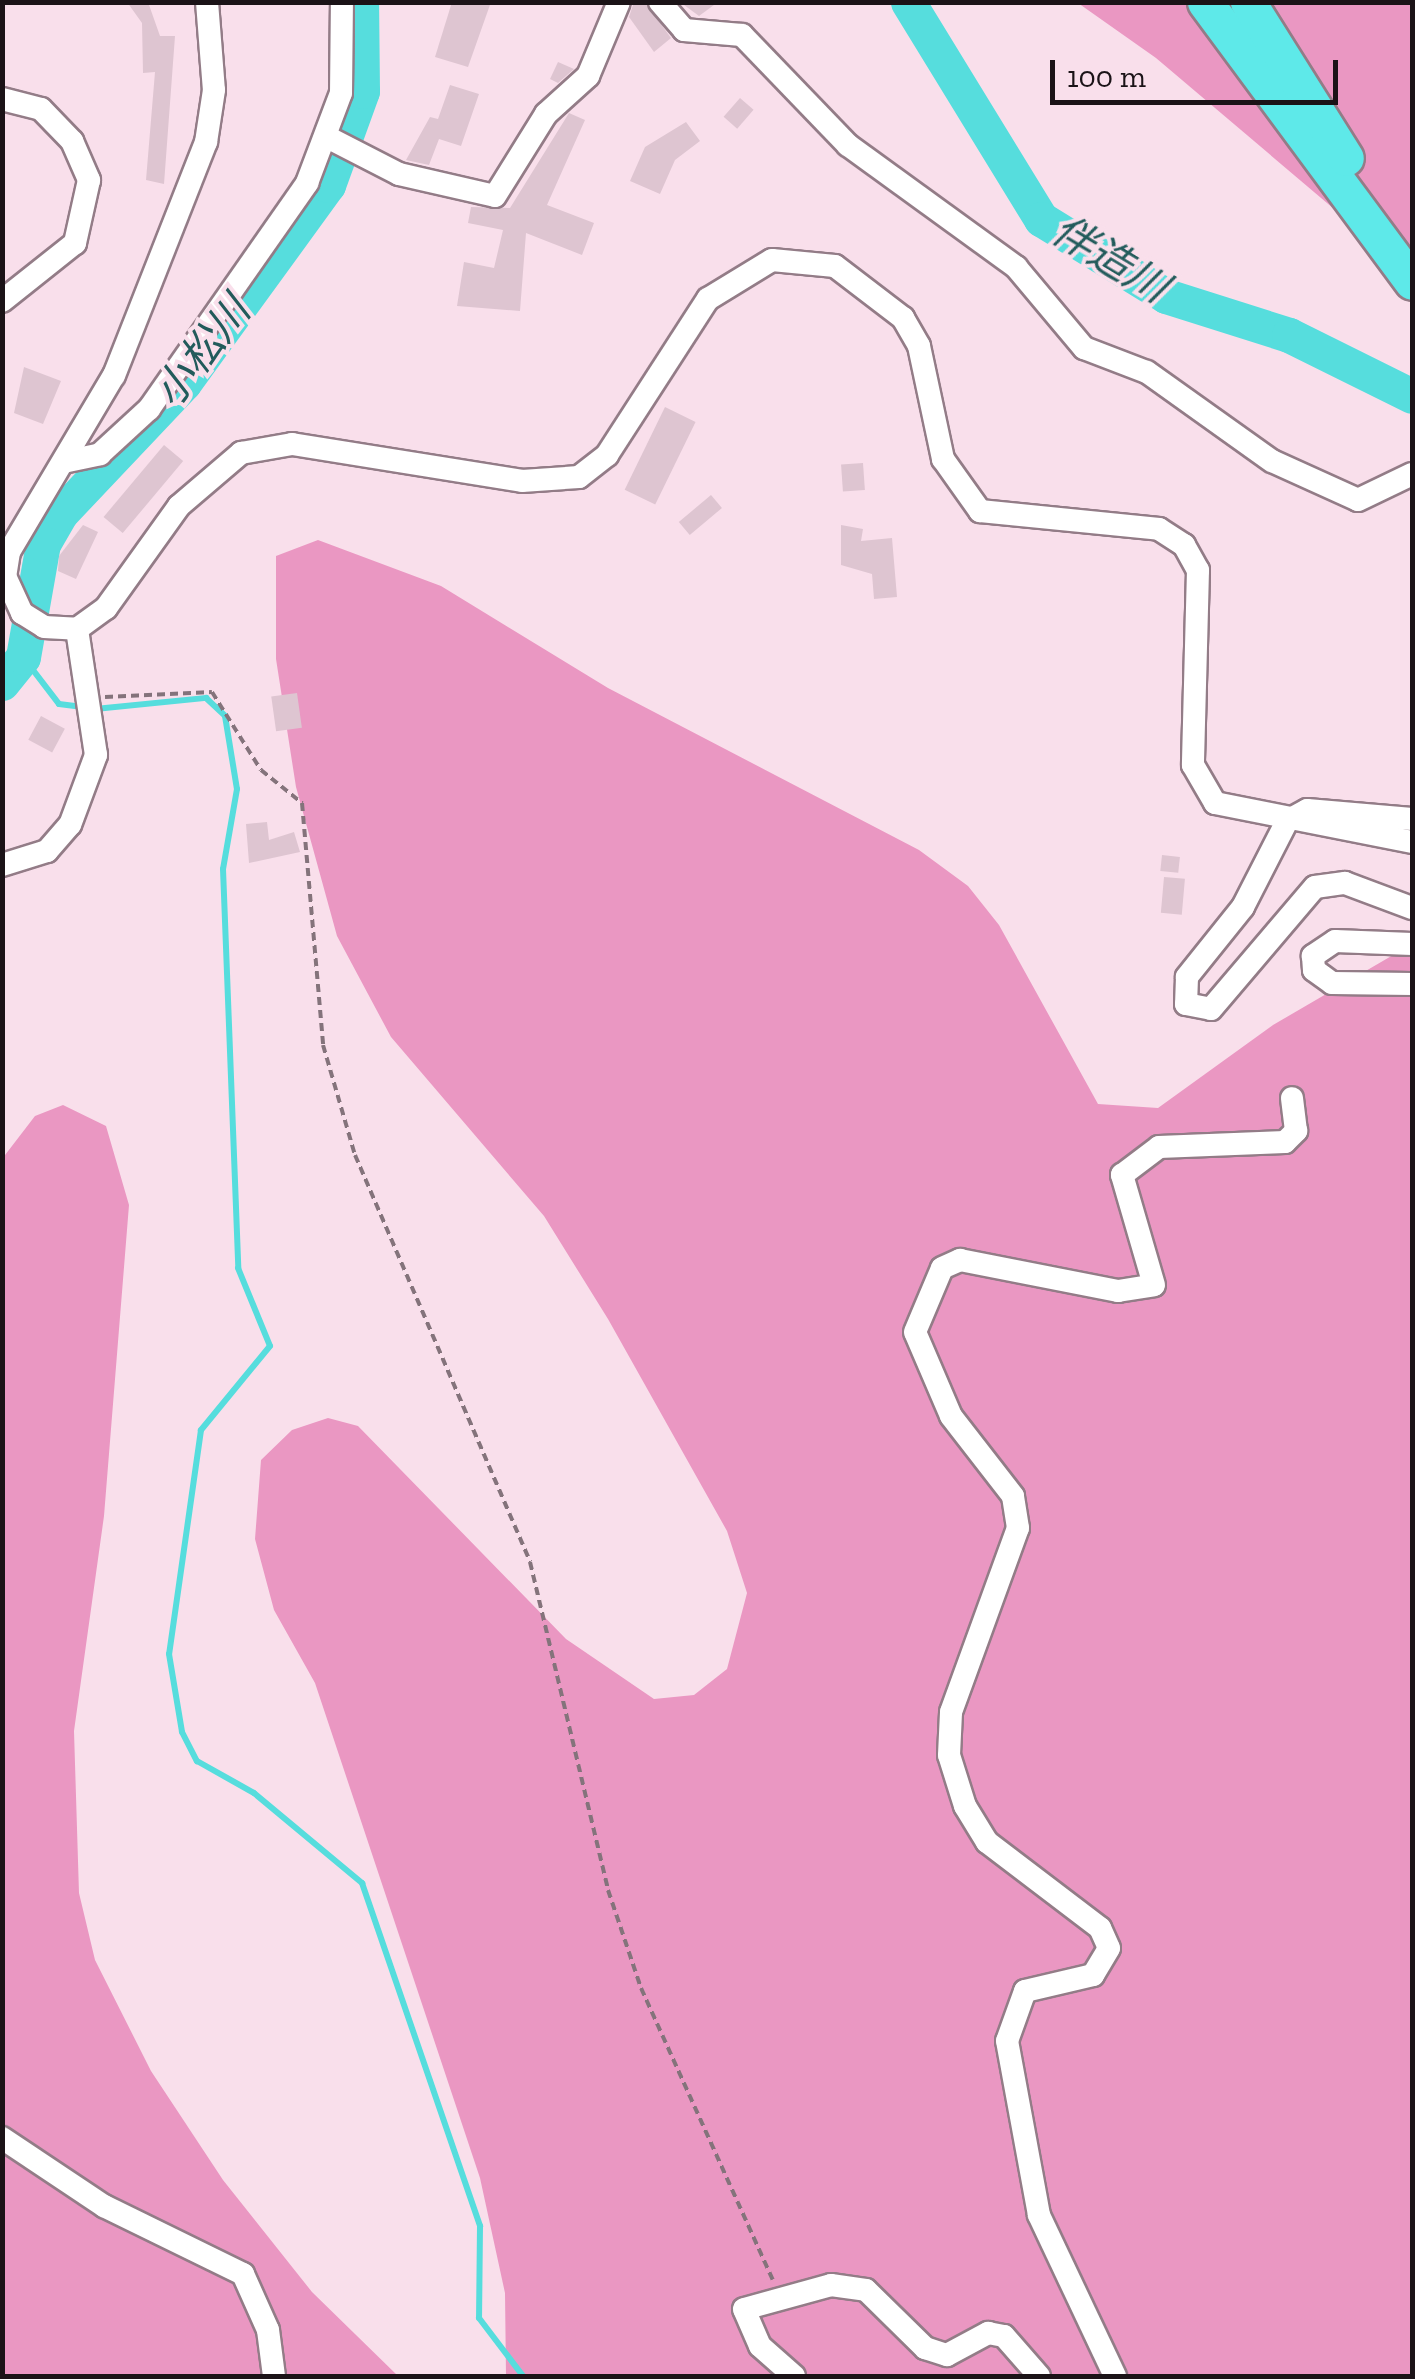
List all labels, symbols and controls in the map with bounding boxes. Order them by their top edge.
scale bar [1055,40,1342,102]
text: 100 m [1067,59,1146,95]
water label: 伴造川 [1043,205,1177,313]
water label: 小松川 [143,287,261,417]

